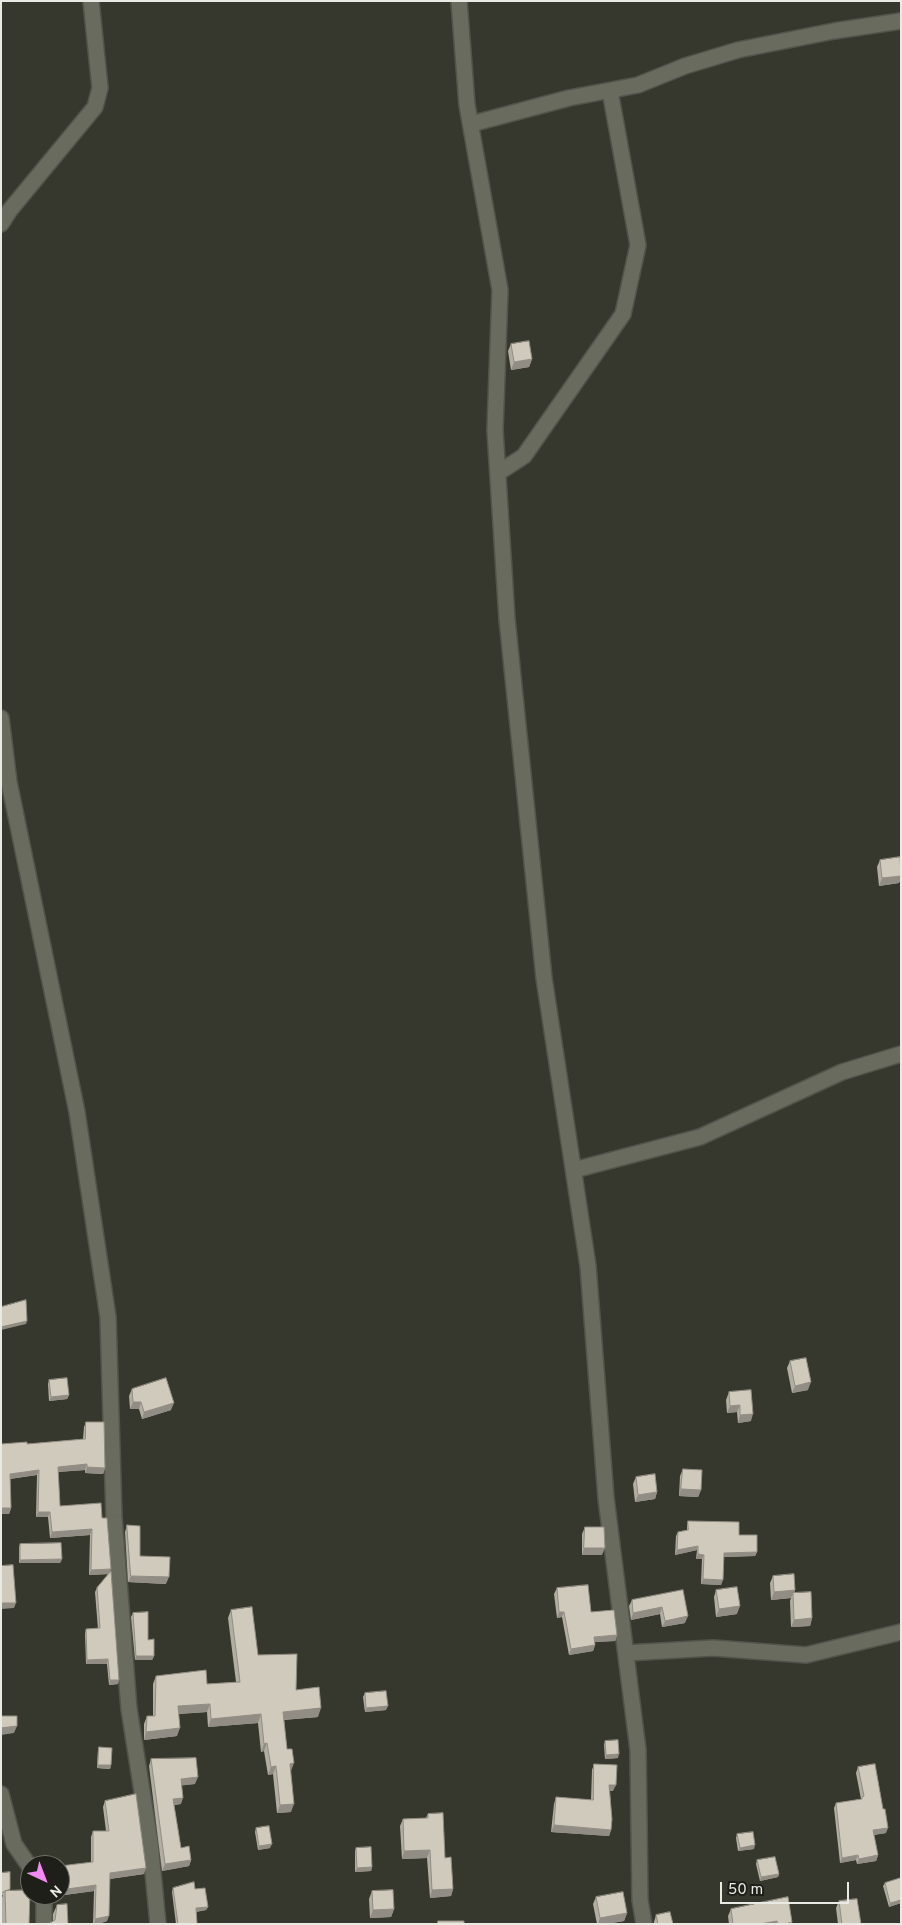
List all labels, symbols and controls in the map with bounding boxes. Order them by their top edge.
north arrow [20,1855,70,1905]
scale bar [722,1872,851,1904]
text: N [45,1881,64,1900]
text: 50 m [728,1881,763,1900]

